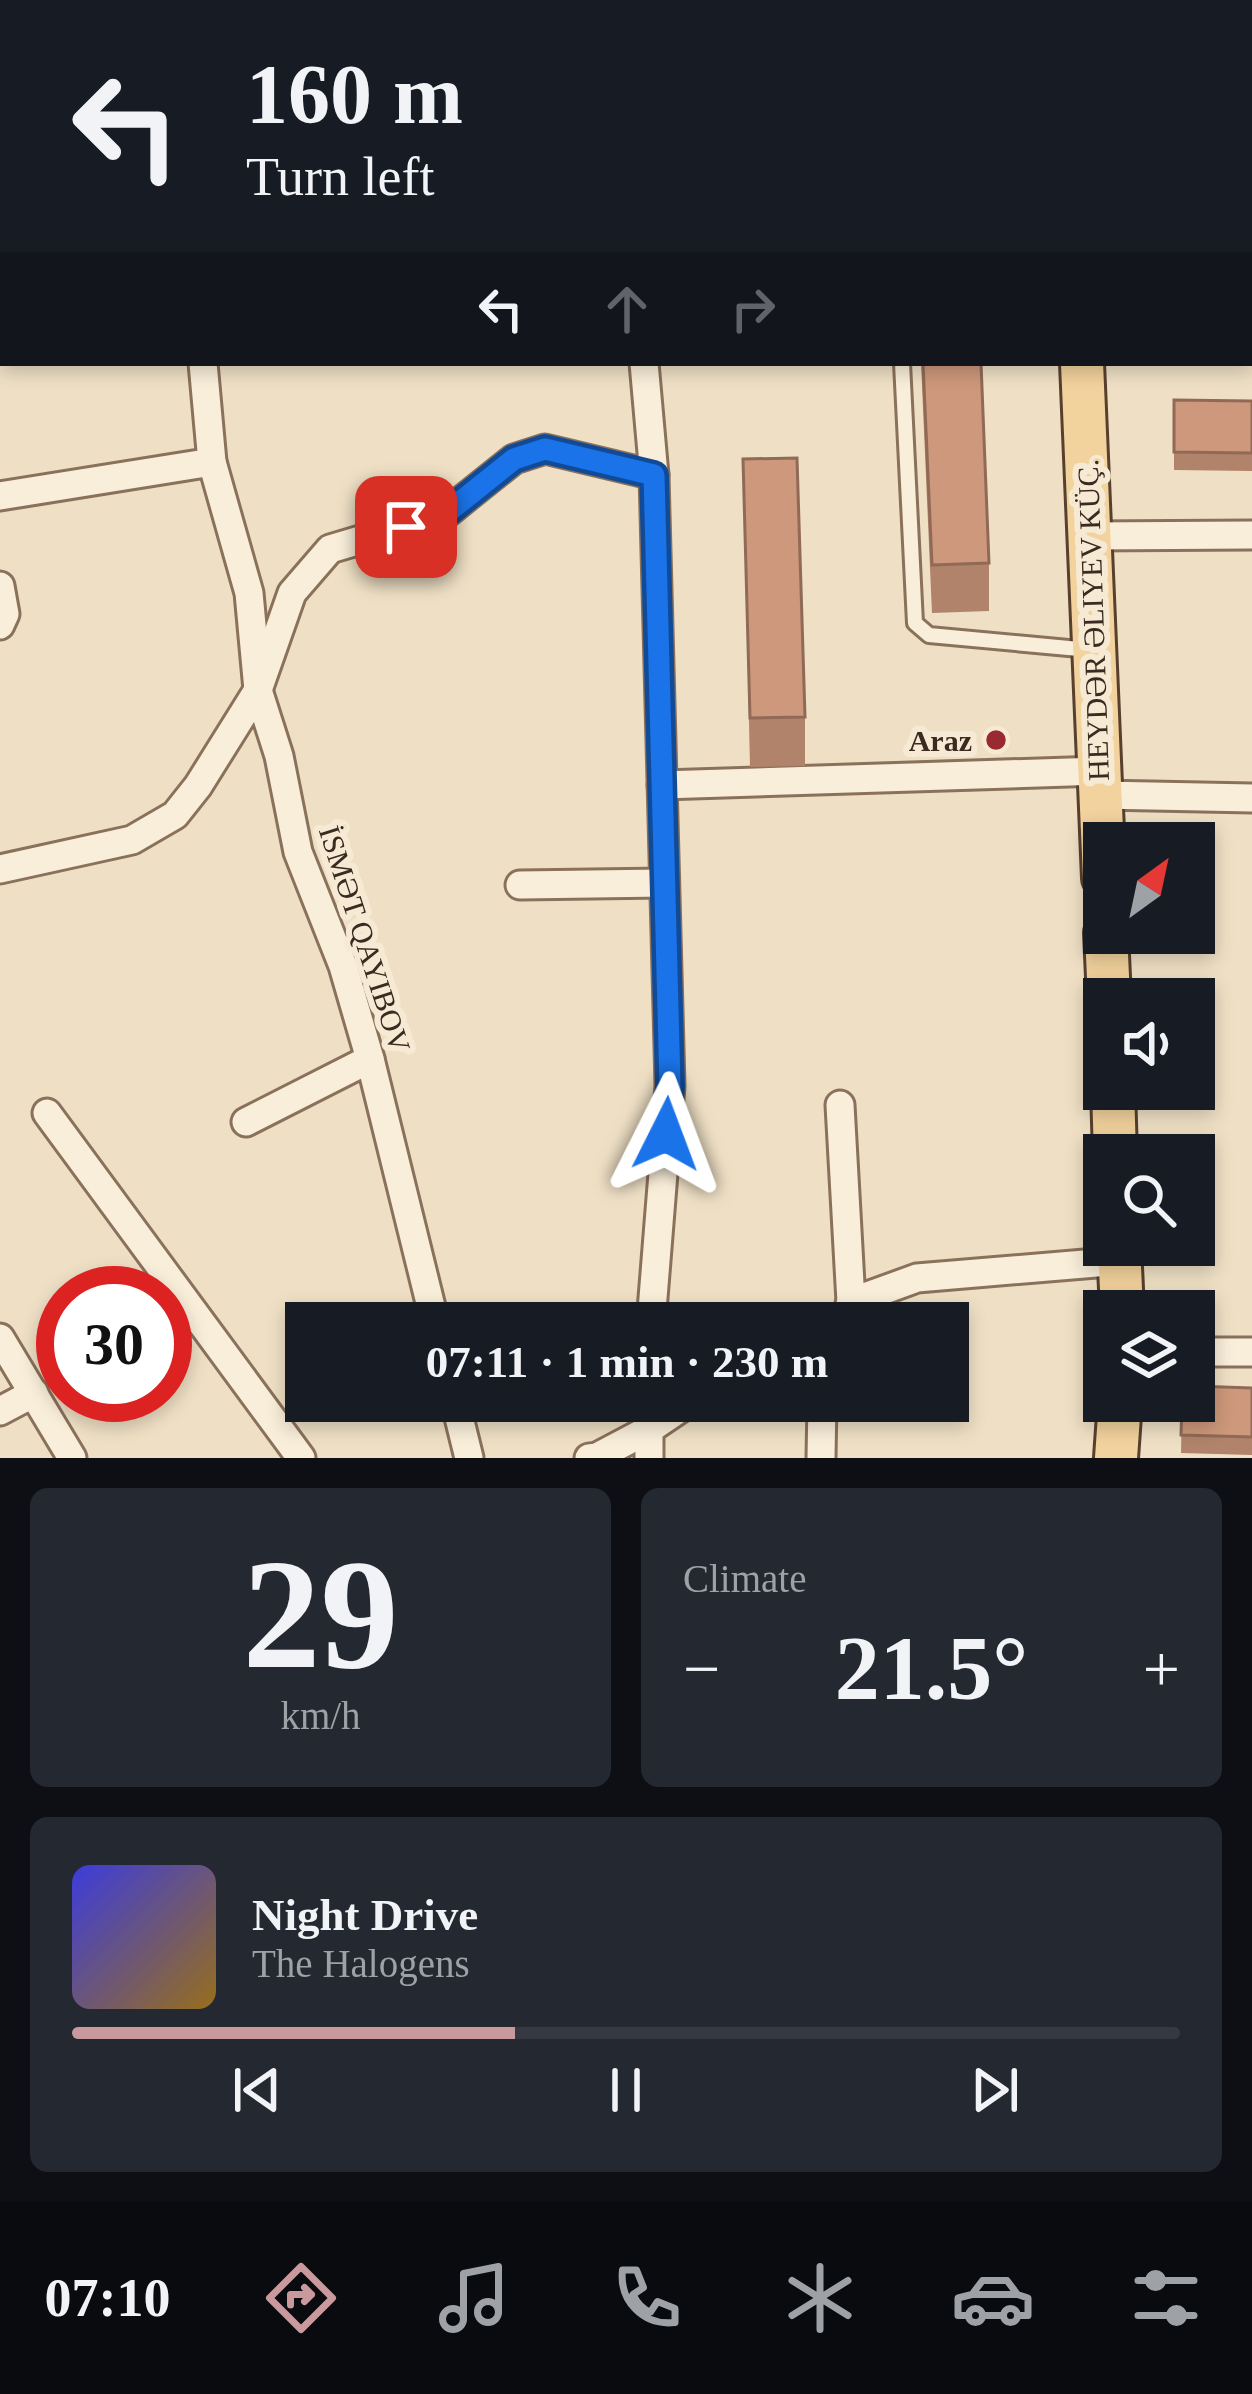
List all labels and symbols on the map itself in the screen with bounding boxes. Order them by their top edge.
street label: HEYDƏR ƏLIYEV KÜÇ. [1071,459,1115,781]
pin [355,476,457,578]
place label: Araz [909,724,972,757]
marker: Araz [983,727,1009,753]
street label: İSMƏT QAYIBOV [313,822,417,1057]
north arrow [1083,822,1215,954]
position arrow [603,1071,729,1197]
speed limit sign: 30 [36,1266,192,1422]

